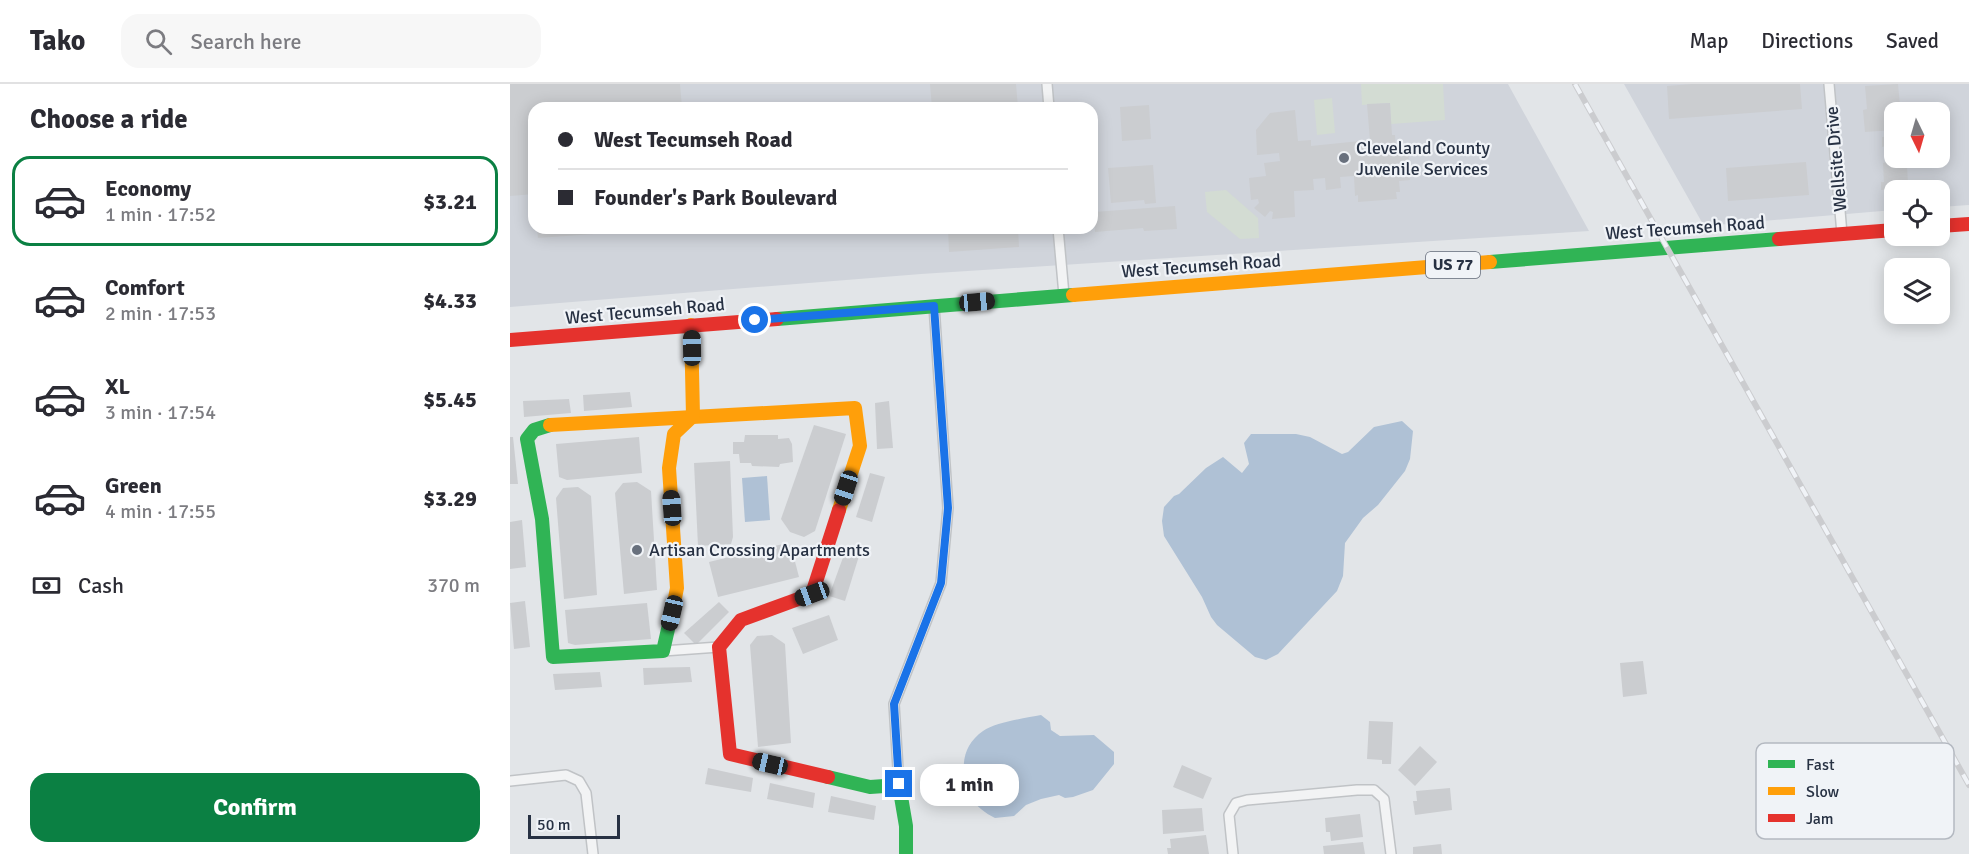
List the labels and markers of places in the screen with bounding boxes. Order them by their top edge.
place label: Cleveland County Juvenile Services [1356,137,1491,180]
marker: Cleveland County Juvenile Services [1337,151,1351,165]
place label: Artisan Crossing Apartments [649,539,870,561]
marker: Artisan Crossing Apartments [630,543,644,557]

